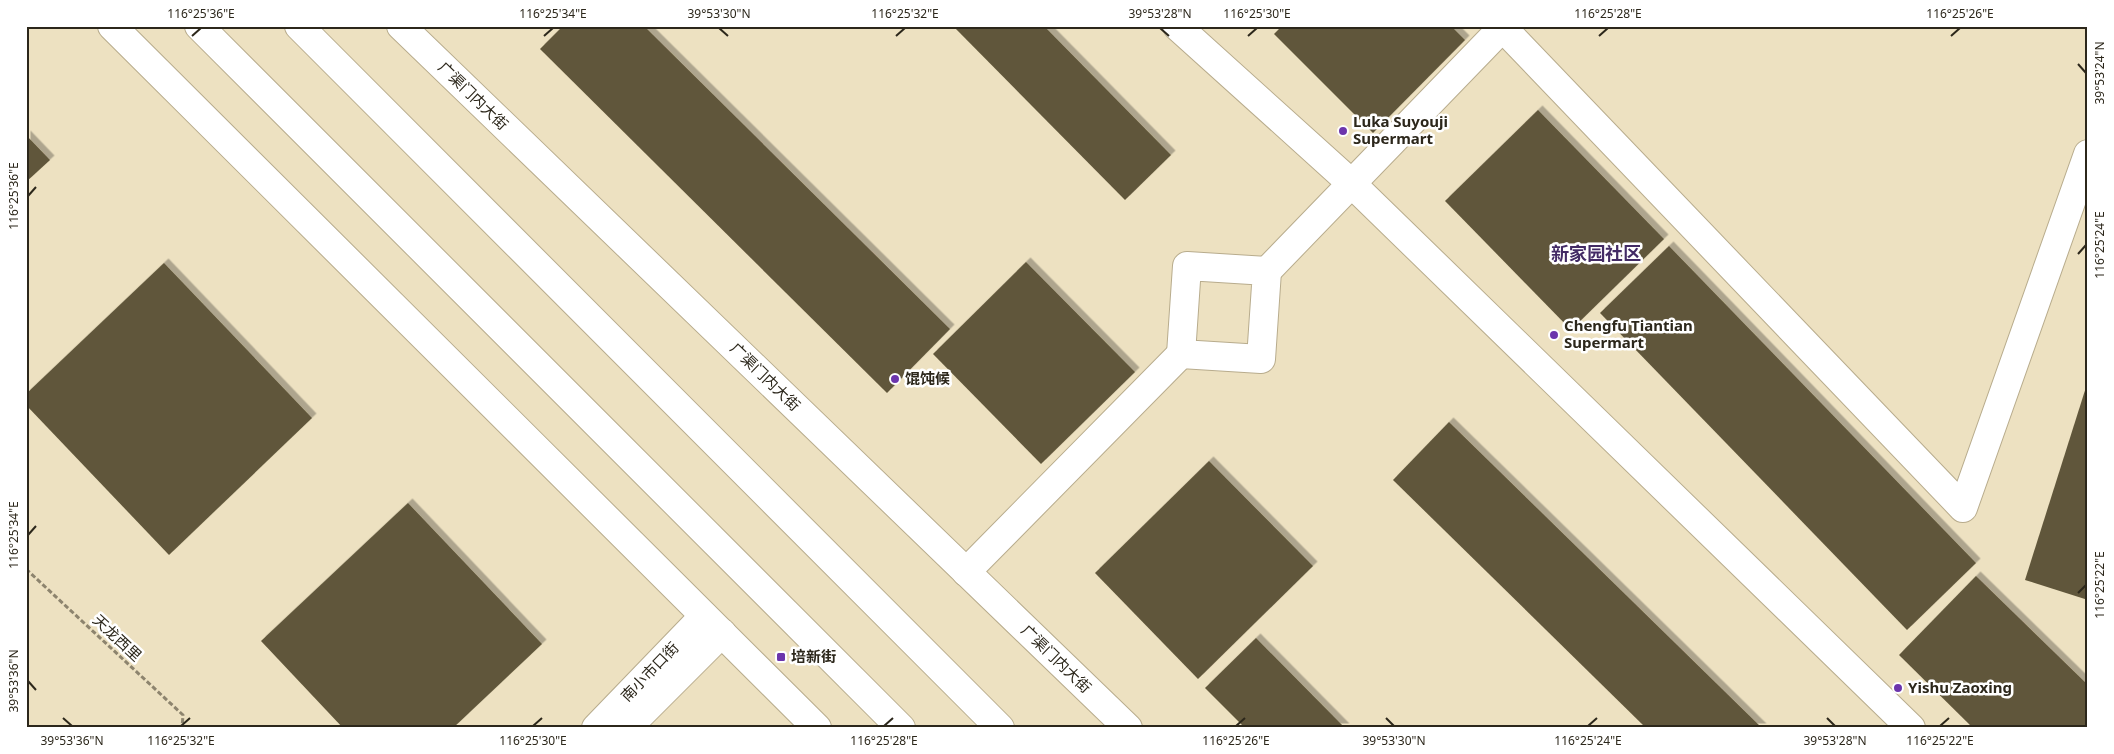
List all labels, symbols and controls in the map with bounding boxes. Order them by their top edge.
text: 116°25'36"E [167,5,235,22]
text: 116°25'34"E [519,5,587,22]
text: 39°53'30"N [687,5,751,22]
text: 116°25'32"E [871,5,939,22]
text: 39°53'28"N [1128,5,1192,22]
text: 116°25'30"E [1223,5,1291,22]
text: 116°25'28"E [1574,5,1642,22]
text: 116°25'26"E [1926,5,1994,22]
text: 39°53'24"N [2091,41,2108,105]
street label: 广渠门内大街 [434,57,513,134]
place label: Luka Suyouji Supermart [1353,111,1448,148]
marker: Luka Suyouji Supermart [1337,125,1349,137]
text: 116°25'36"E [5,162,22,230]
text: 116°25'24"E [2091,211,2108,279]
district label: 新家园社区 [1551,241,1641,265]
place label: Chengfu Tiantian Supermart [1564,315,1693,352]
marker: Chengfu Tiantian Supermart [1548,329,1560,341]
street label: 广渠门内大街 [726,338,805,415]
place label: 馄饨候 [905,368,950,388]
marker: 馄饨候 [889,373,901,385]
text: 116°25'34"E [5,501,22,569]
text: 116°25'22"E [2091,551,2108,619]
street label: 天龙西里 [89,609,146,665]
street label: 广渠门内大街 [1017,620,1096,697]
street label: 南小市口街 [616,637,683,705]
place label: 培新街 [791,646,836,666]
text: 39°53'36"N [5,649,22,713]
marker: 培新街 [775,651,787,663]
place label: Yishu Zaoxing [1908,677,2012,697]
marker: Yishu Zaoxing [1892,682,1904,694]
text: 39°53'36"N [40,732,104,749]
text: 116°25'32"E [147,732,215,749]
text: 116°25'30"E [499,732,567,749]
text: 116°25'28"E [850,732,918,749]
text: 116°25'26"E [1202,732,1270,749]
text: 39°53'30"N [1362,732,1426,749]
text: 116°25'24"E [1554,732,1622,749]
text: 39°53'28"N [1803,732,1867,749]
text: 116°25'22"E [1906,732,1974,749]

